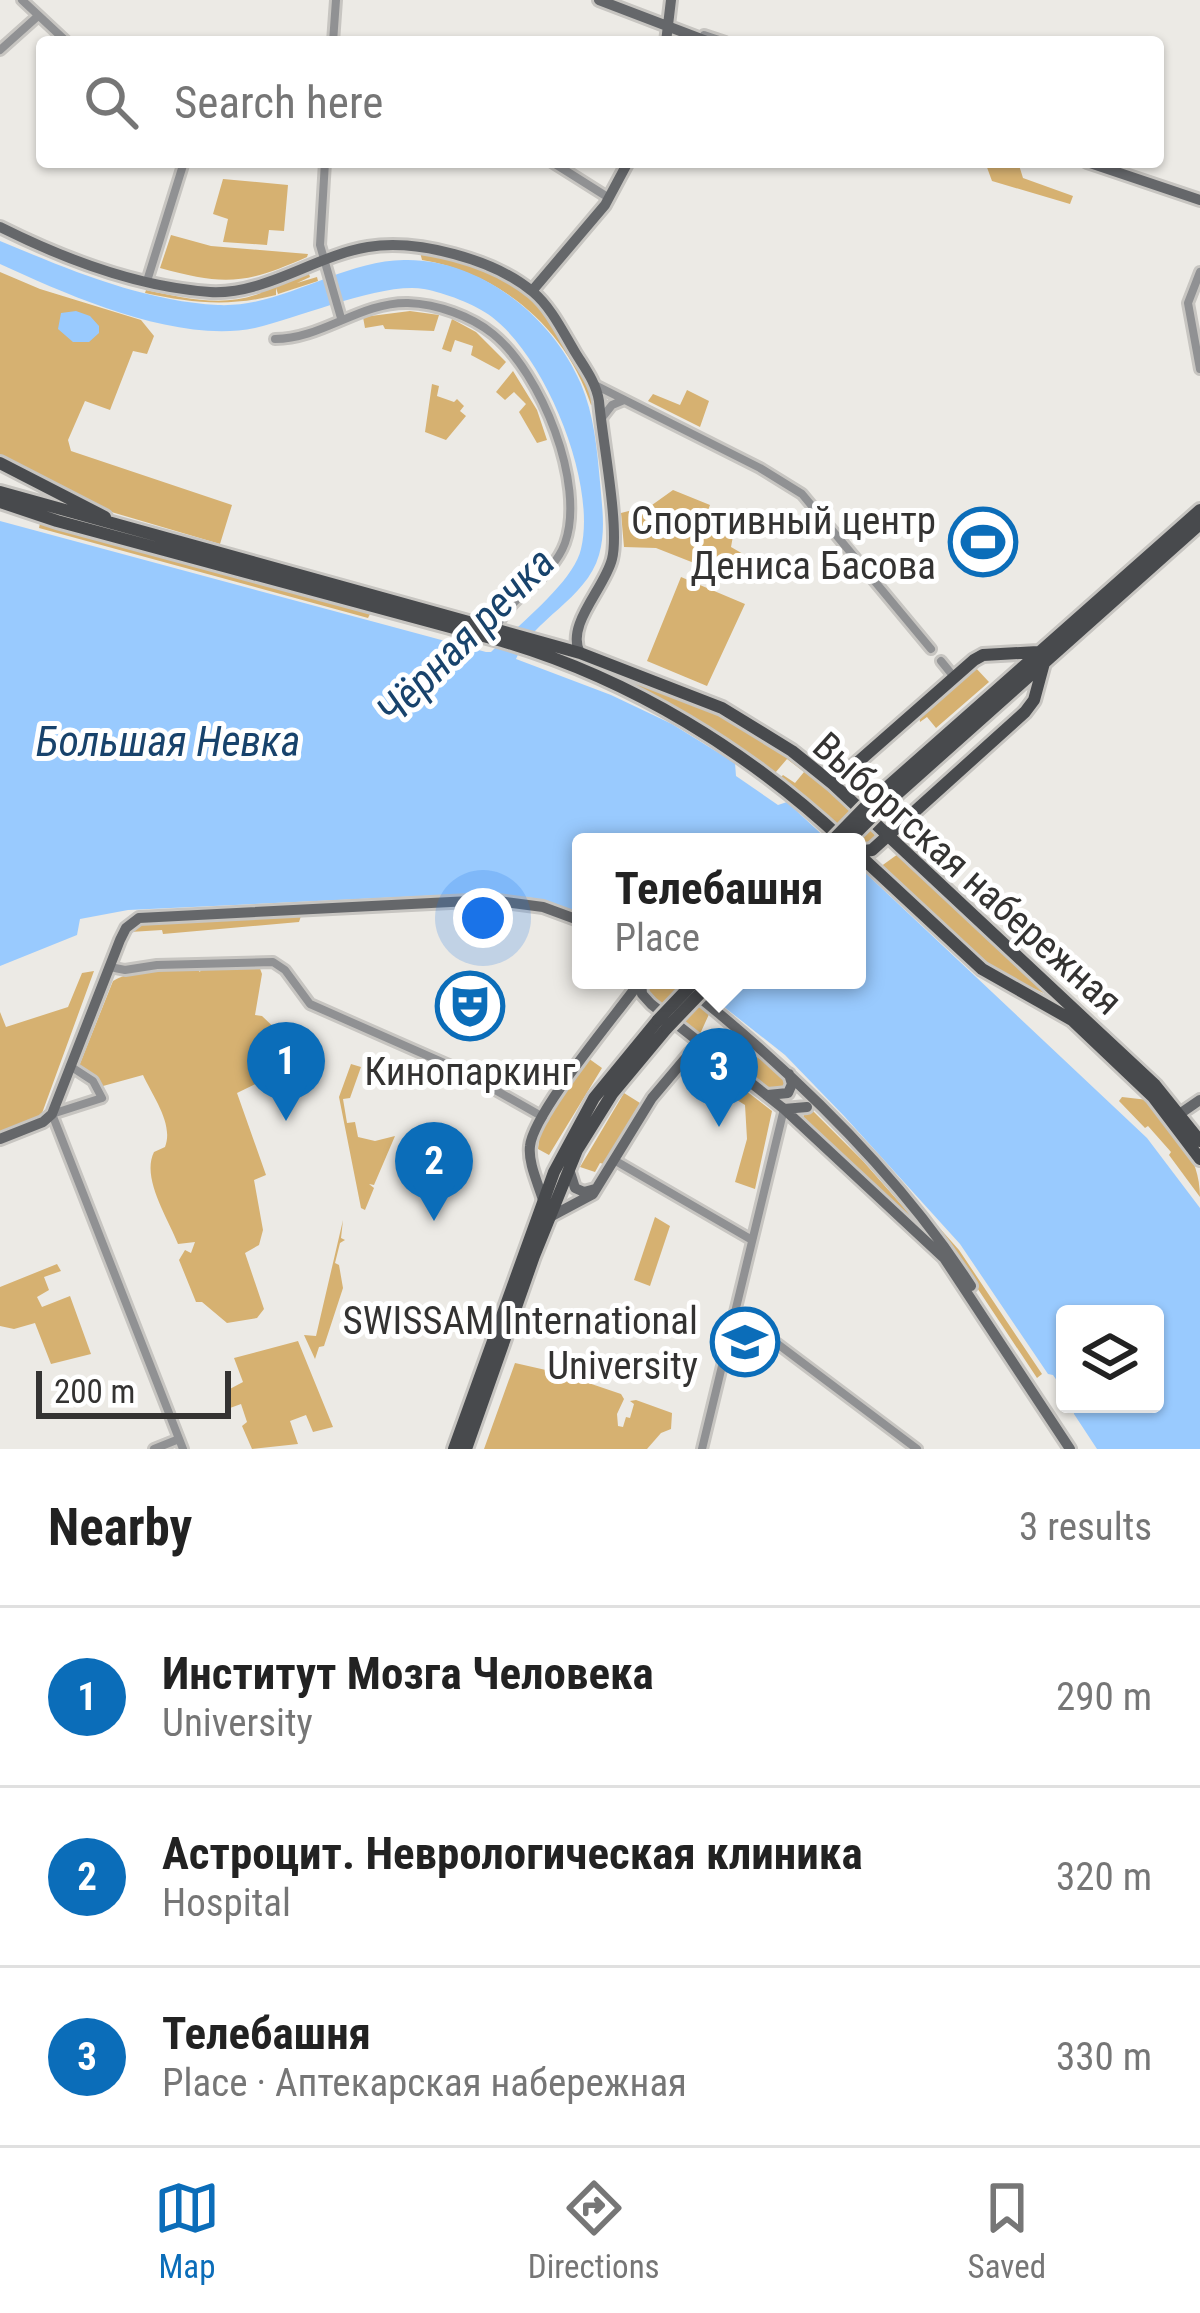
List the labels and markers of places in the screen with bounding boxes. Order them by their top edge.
place label: Спортивный центр Дениса Басова [631,498,936,589]
sports icon: Спортивный центр Дениса Басова [948,507,1018,577]
theatre icon: Кинопаркинг [435,971,505,1041]
pin: 1 [247,1022,325,1121]
pin: 3 [680,1028,758,1127]
place label: Кинопаркинг [364,1049,576,1095]
pin: 2 [395,1122,473,1221]
place label: SWISSAM International University [342,1298,698,1389]
school or university icon: SWISSAM International University [710,1307,780,1377]

